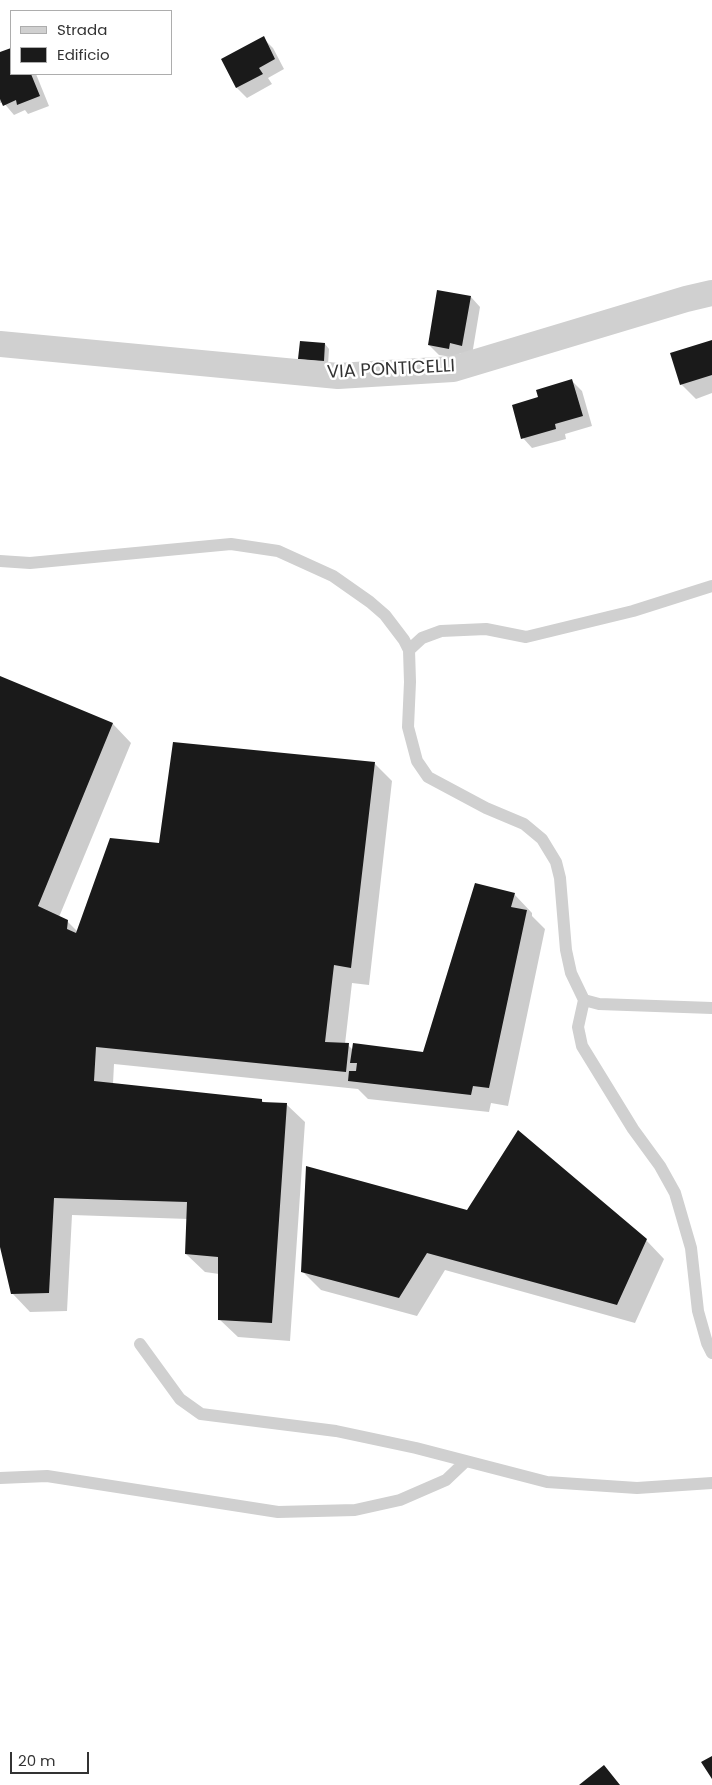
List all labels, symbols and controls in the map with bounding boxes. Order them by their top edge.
legend [10,10,172,75]
text: Strada [57,19,107,40]
text: Edificio [57,44,110,65]
street label: VIA PONTICELLI [327,356,455,384]
scale bar [12,1742,91,1774]
text: 20 m [18,1750,56,1771]

